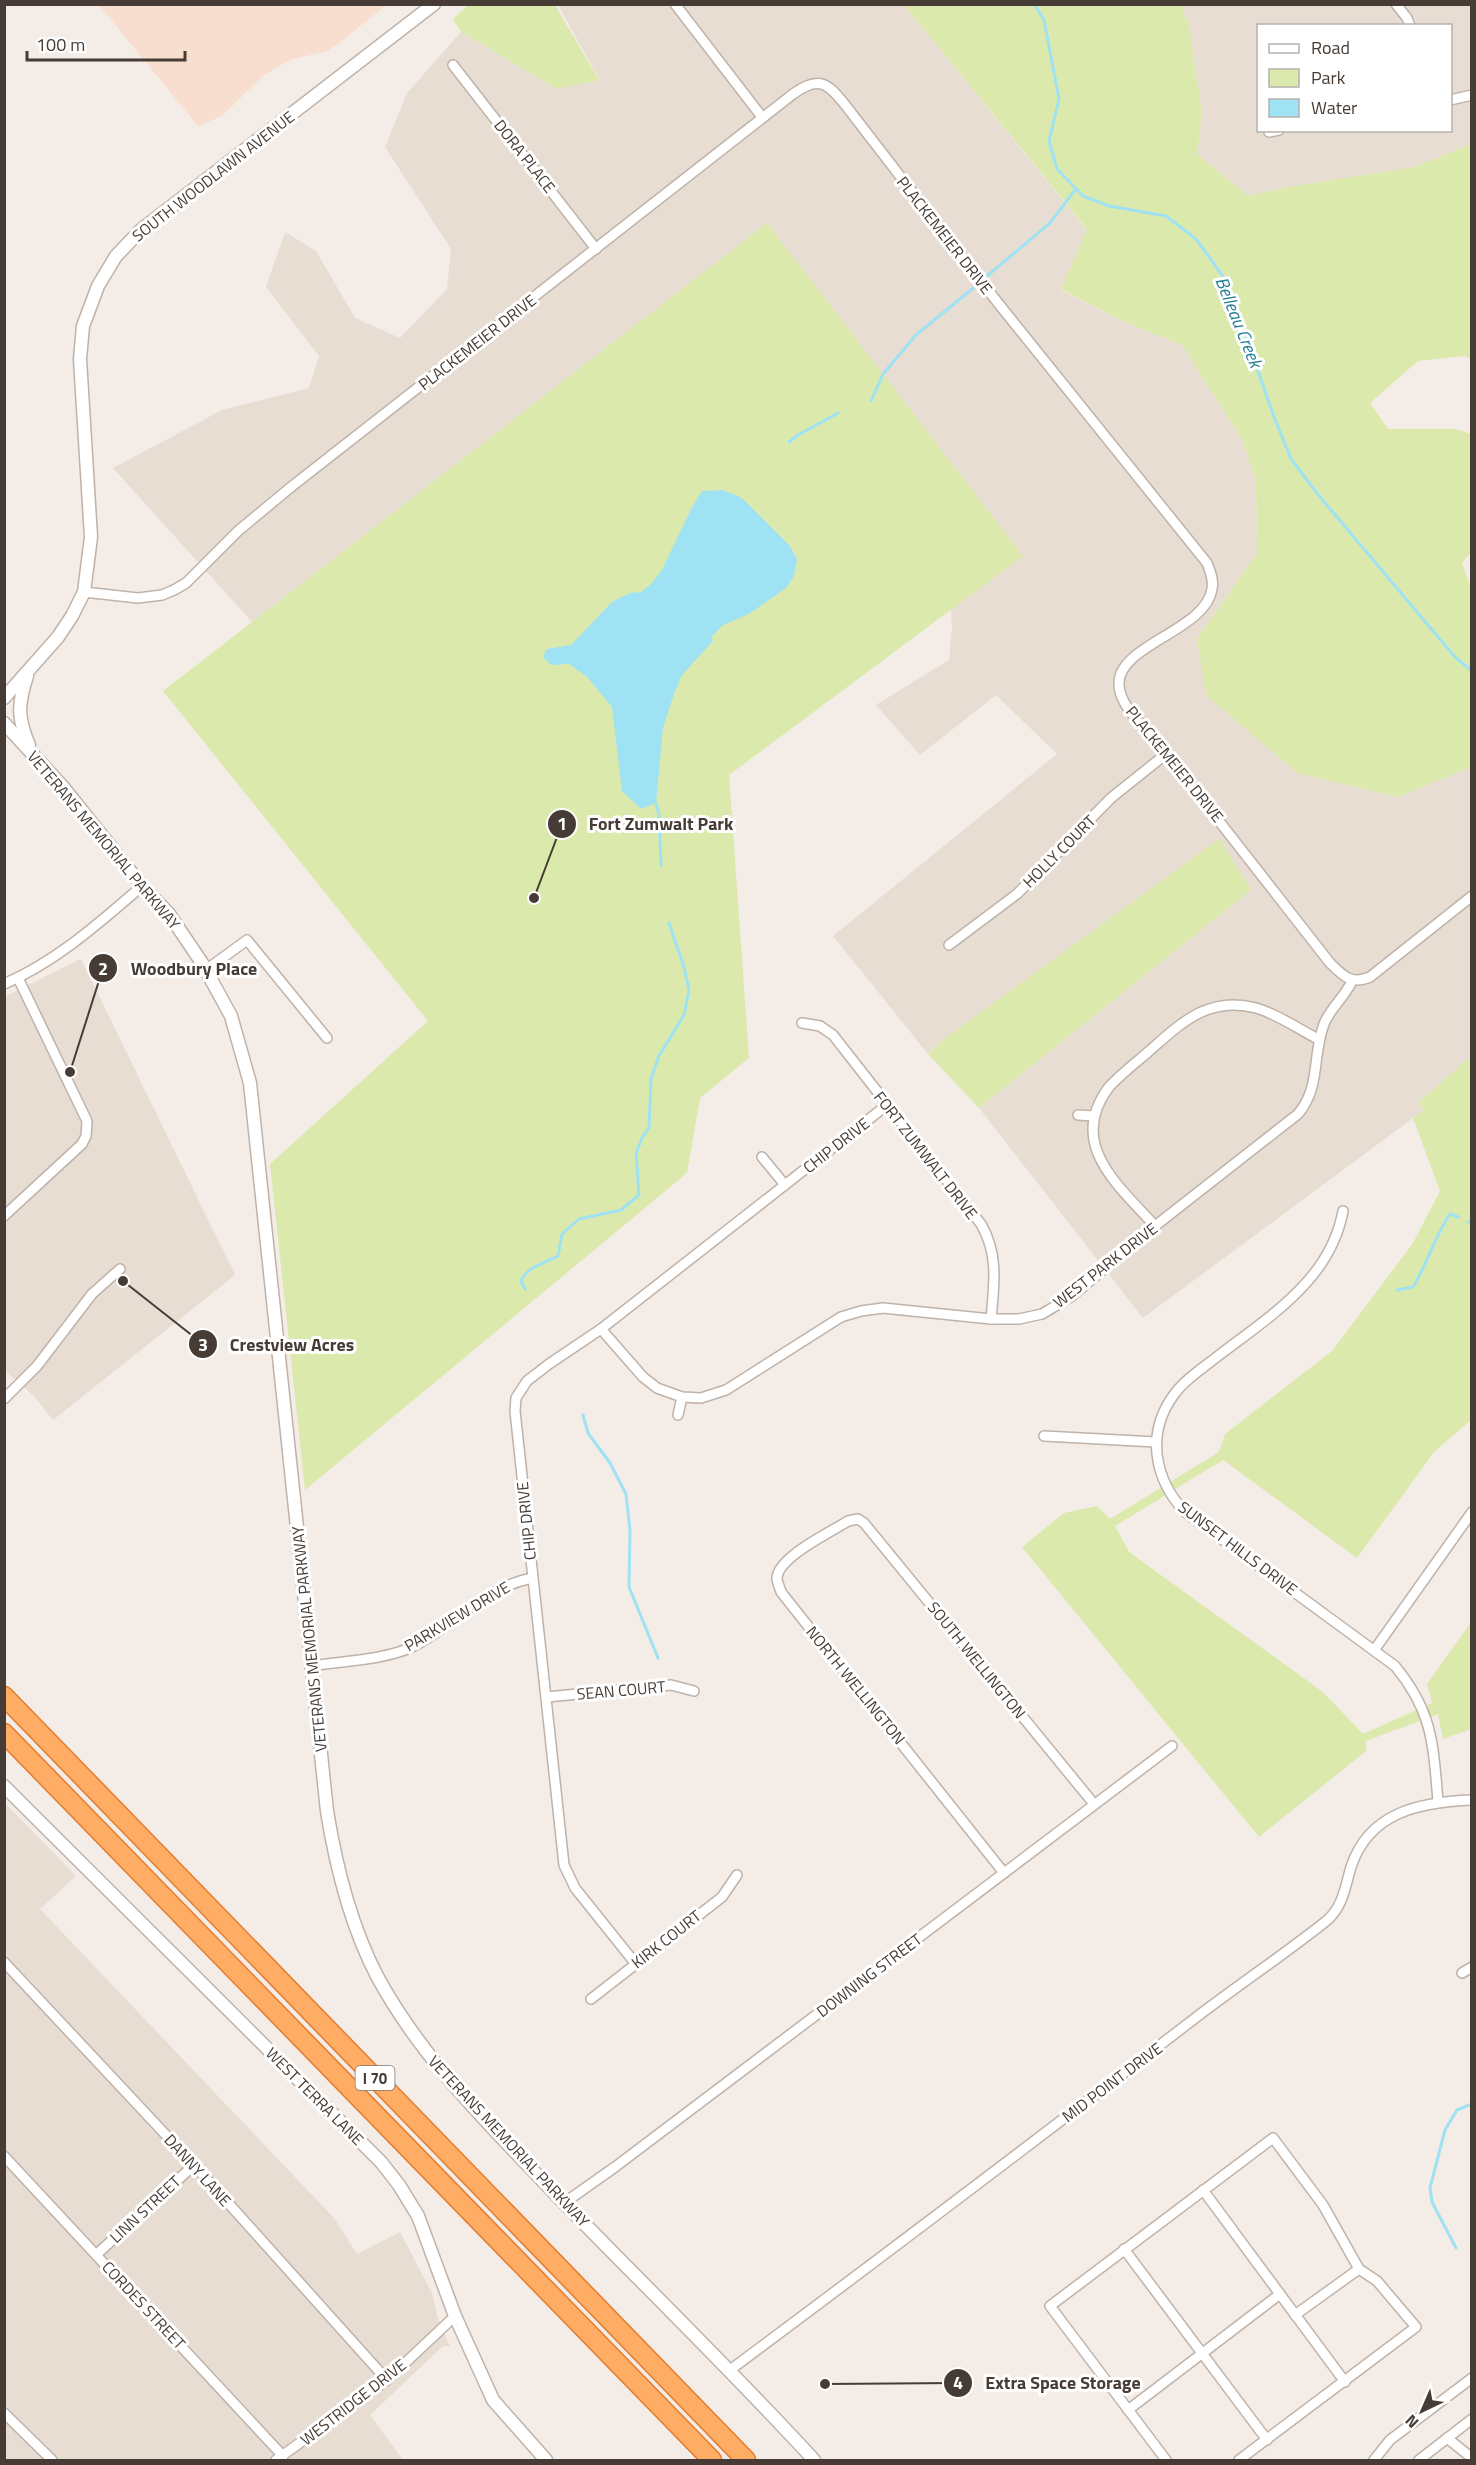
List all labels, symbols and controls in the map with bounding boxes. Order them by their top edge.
scale bar [27,24,184,62]
legend [1257,24,1452,132]
text: 100 m [36,31,85,58]
text: Road [1311,34,1350,61]
text: Park [1311,64,1346,91]
text: Water [1311,94,1357,121]
street label: SOUTH WOODLAWN AVENUE [127,105,299,247]
street label: DORA PLACE [489,114,562,198]
street label: PLACKEMEIER DRIVE [891,171,999,299]
water label: Belleau Creek [1209,273,1270,373]
street label: PLACKEMEIER DRIVE [413,288,541,396]
street label: PLACKEMEIER DRIVE [1120,701,1230,828]
street label: VETERANS MEMORIAL PARKWAY [22,745,186,935]
callout: Fort Zumwalt Park [547,806,745,842]
street label: HOLLY COURT [1017,809,1101,893]
text: 1 [557,810,567,837]
text: Fort Zumwalt Park [589,810,734,837]
callout: Woodbury Place [88,950,269,986]
text: 2 [98,955,108,982]
text: Woodbury Place [131,955,257,982]
street label: FORT ZUMWALT DRIVE [868,1086,984,1224]
street label: CHIP DRIVE [798,1111,875,1179]
street label: WEST PARK DRIVE [1048,1216,1162,1314]
callout: Crestview Acres [188,1326,366,1362]
text: 3 [198,1331,208,1358]
text: Crestview Acres [230,1331,354,1358]
street label: CHIP DRIVE [510,1480,542,1561]
street label: SUNSET HILLS DRIVE [1173,1495,1303,1601]
street label: VETERANS MEMORIAL PARKWAY [285,1524,333,1753]
street label: PARKVIEW DRIVE [400,1575,515,1657]
street label: SOUTH WELLINGTON [922,1596,1032,1724]
street label: NORTH WELLINGTON [801,1621,911,1749]
street label: SEAN COURT [576,1674,667,1706]
street label: KIRK COURT [626,1904,707,1974]
street label: DOWNING STREET [811,1927,927,2023]
street label: MID POINT DRIVE [1057,2036,1167,2128]
street label: WEST TERRA LANE [260,2041,370,2151]
street label: VETERANS MEMORIAL PARKWAY [423,2050,596,2233]
road number: I 70 [356,2066,394,2090]
street label: DANNY LANE [159,2128,237,2212]
street label: LINN STREET [104,2169,186,2248]
street label: CORDES STREET [97,2255,192,2355]
street label: WESTRIDGE DRIVE [295,2353,411,2451]
callout: Extra Space Storage [943,2365,1152,2401]
text: 4 [953,2369,963,2396]
text: Extra Space Storage [985,2369,1141,2396]
north arrow [1392,2381,1452,2441]
text: N [1399,2409,1424,2434]

